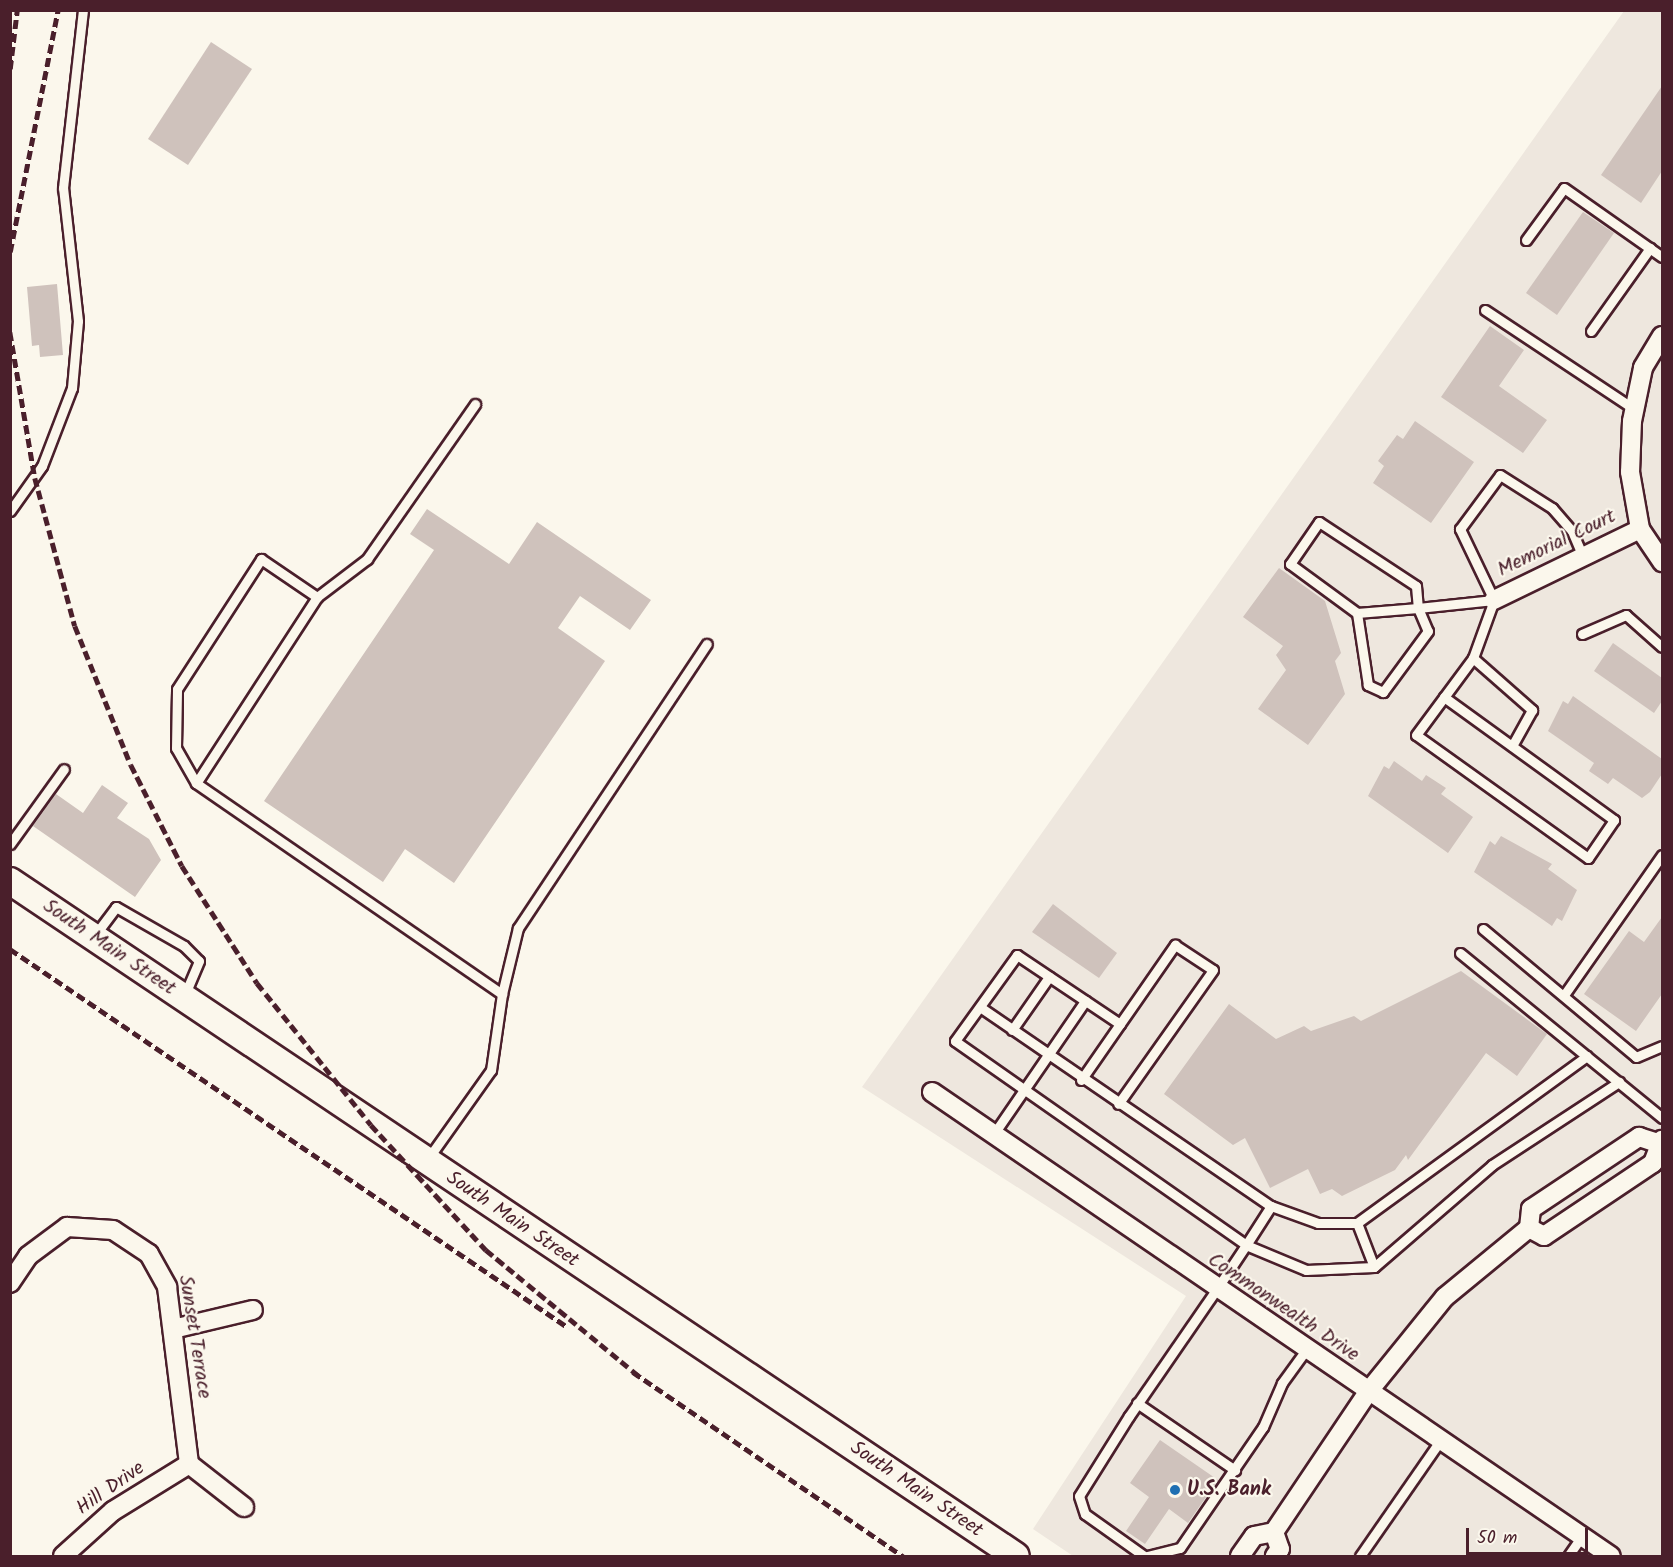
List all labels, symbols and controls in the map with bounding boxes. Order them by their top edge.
street label: Memorial Court [1494,505,1620,583]
street label: South Main Street [38,895,180,1001]
street label: South Main Street [441,1167,583,1273]
street label: Commonwealth Drive [1203,1248,1363,1368]
street label: Sunset Terrace [172,1274,216,1400]
street label: South Main Street [845,1437,987,1543]
street label: Hill Drive [72,1457,150,1521]
place label: U.S. Bank [1187,1478,1271,1502]
marker: U.S. Bank [1168,1483,1182,1497]
scale bar [1469,1516,1590,1554]
text: 50 m [1477,1524,1517,1553]

